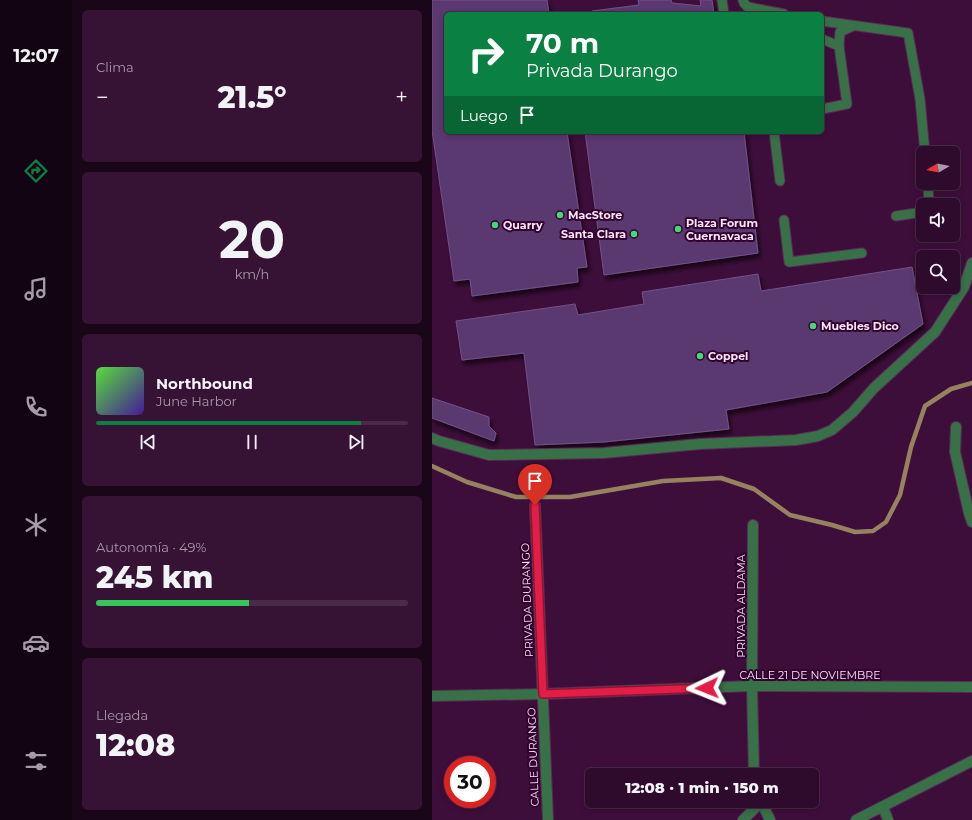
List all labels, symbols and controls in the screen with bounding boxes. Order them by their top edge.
text: 70 m [526,26,599,60]
icon: right [460,28,512,80]
text: 12:07 [13,45,59,67]
text: Clima [96,59,134,75]
text: Privada Durango [526,60,678,82]
text: 21.5° [217,79,287,116]
text: − [96,84,109,111]
text: + [395,84,408,111]
icon: arrive [516,104,538,126]
text: Luego [460,106,508,125]
north arrow [916,146,960,190]
map controls [916,146,960,294]
icon: directions [22,157,50,185]
button: sound [916,198,960,242]
text: 20 [219,208,285,271]
place label: MacStore [568,208,622,222]
marker: MacStore [555,210,565,220]
place label: Plaza Forum Cuernavaca [686,216,758,243]
place label: Quarry [503,218,543,232]
marker: Quarry [490,220,500,230]
marker: Plaza Forum Cuernavaca [673,224,683,234]
place label: Santa Clara [561,227,626,241]
marker: Santa Clara [629,229,639,239]
button: search [916,250,960,294]
text: km/h [235,266,269,282]
icon: music [22,275,50,303]
place label: Muebles Dico [821,319,899,333]
marker: Muebles Dico [808,321,818,331]
place label: Coppel [708,349,748,363]
marker: Coppel [695,351,705,361]
text: Northbound [156,374,253,393]
icon: phone [22,393,50,421]
text: June Harbor [156,393,237,409]
icon: previous [137,431,159,453]
icon: pause [241,431,263,453]
icon: next [345,431,367,453]
pin [518,464,552,505]
icon: arrive [524,470,546,492]
icon: climate [22,511,50,539]
text: Autonomía · 49% [96,539,206,555]
street label: PRIVADA DURANGO [518,543,536,657]
street label: PRIVADA ALDAMA [734,554,748,658]
text: 245 km [96,559,213,596]
icon: car [22,629,50,657]
position arrow [686,667,728,709]
street label: CALLE 21 DE NOVIEMBRE [739,668,881,682]
text: Llegada [96,707,148,723]
street label: CALLE DURANGO [524,707,542,807]
text: 12:08 [96,727,175,764]
icon: filters [22,747,50,775]
speed limit sign: 30 [444,756,496,808]
text: 12:08 · 1 min · 150 m [625,778,779,797]

